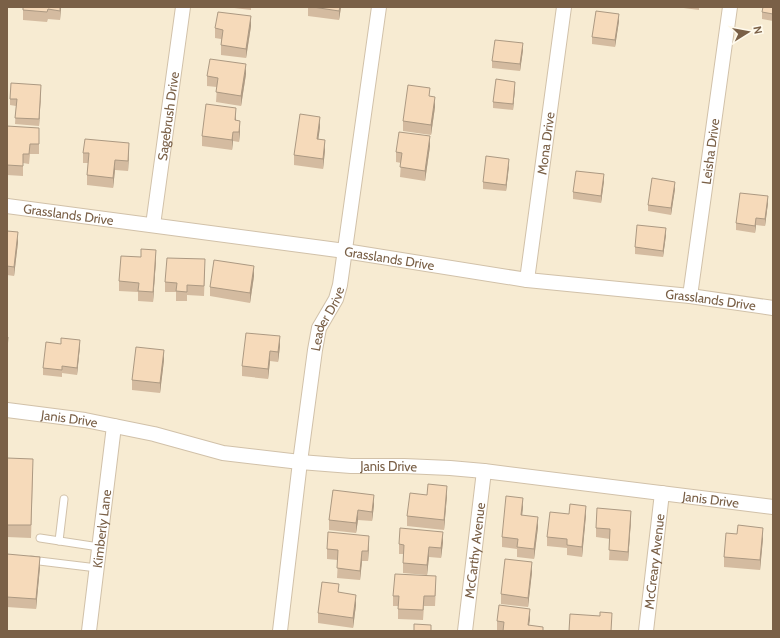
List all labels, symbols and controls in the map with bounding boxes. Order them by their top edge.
north arrow [728,12,768,52]
text: N [750,25,765,35]
street label: Sagebrush Drive [154,70,182,162]
street label: Mona Drive [533,111,558,176]
street label: Leisha Drive [698,117,723,185]
street label: Grasslands Drive [22,200,115,228]
street label: Grasslands Drive [343,243,436,273]
street label: Leader Drive [307,284,347,352]
street label: Grasslands Drive [665,286,757,313]
street label: Janis Drive [39,406,100,430]
street label: Janis Drive [359,458,418,475]
street label: Kimberly Lane [89,488,114,569]
street label: Janis Drive [681,488,740,511]
street label: McCarthy Avenue [461,501,488,599]
street label: McCreary Avenue [641,513,668,610]

